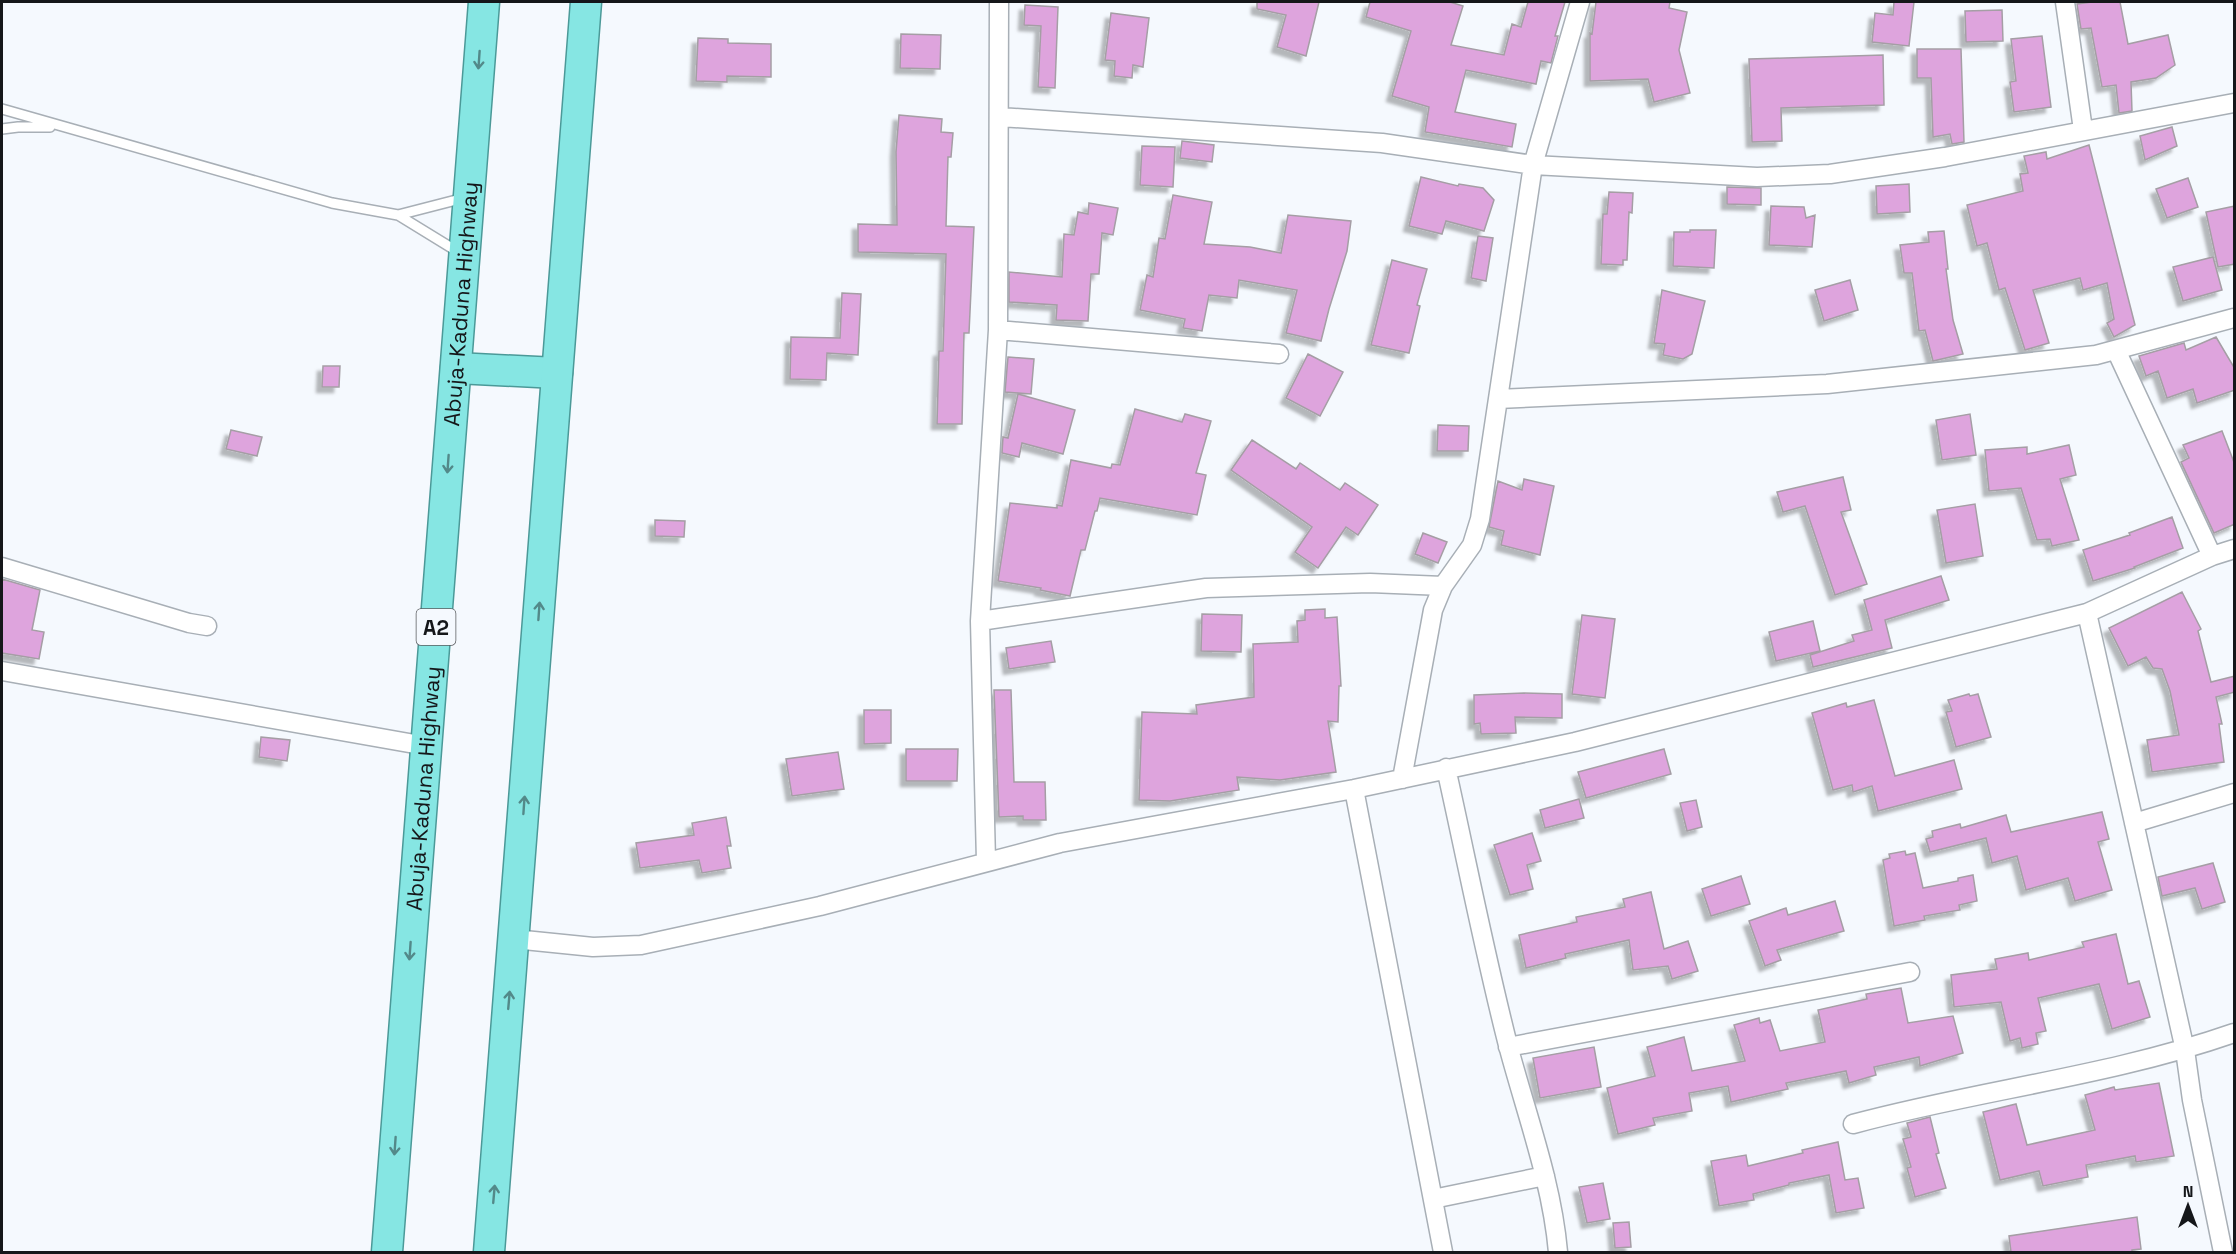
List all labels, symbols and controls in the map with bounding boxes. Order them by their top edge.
one-way arrow [474,49,485,69]
street label: Abuja-Kaduna Highway [437,180,484,427]
one-way arrow [442,453,453,473]
one-way arrow [534,601,545,621]
road number: A2 [416,609,456,645]
street label: Abuja-Kaduna Highway [400,665,446,912]
one-way arrow [519,796,530,816]
one-way arrow [405,941,416,961]
one-way arrow [504,990,515,1010]
one-way arrow [389,1135,400,1155]
north arrow [2158,1176,2218,1236]
text: N [2183,1181,2193,1202]
one-way arrow [489,1185,500,1205]

